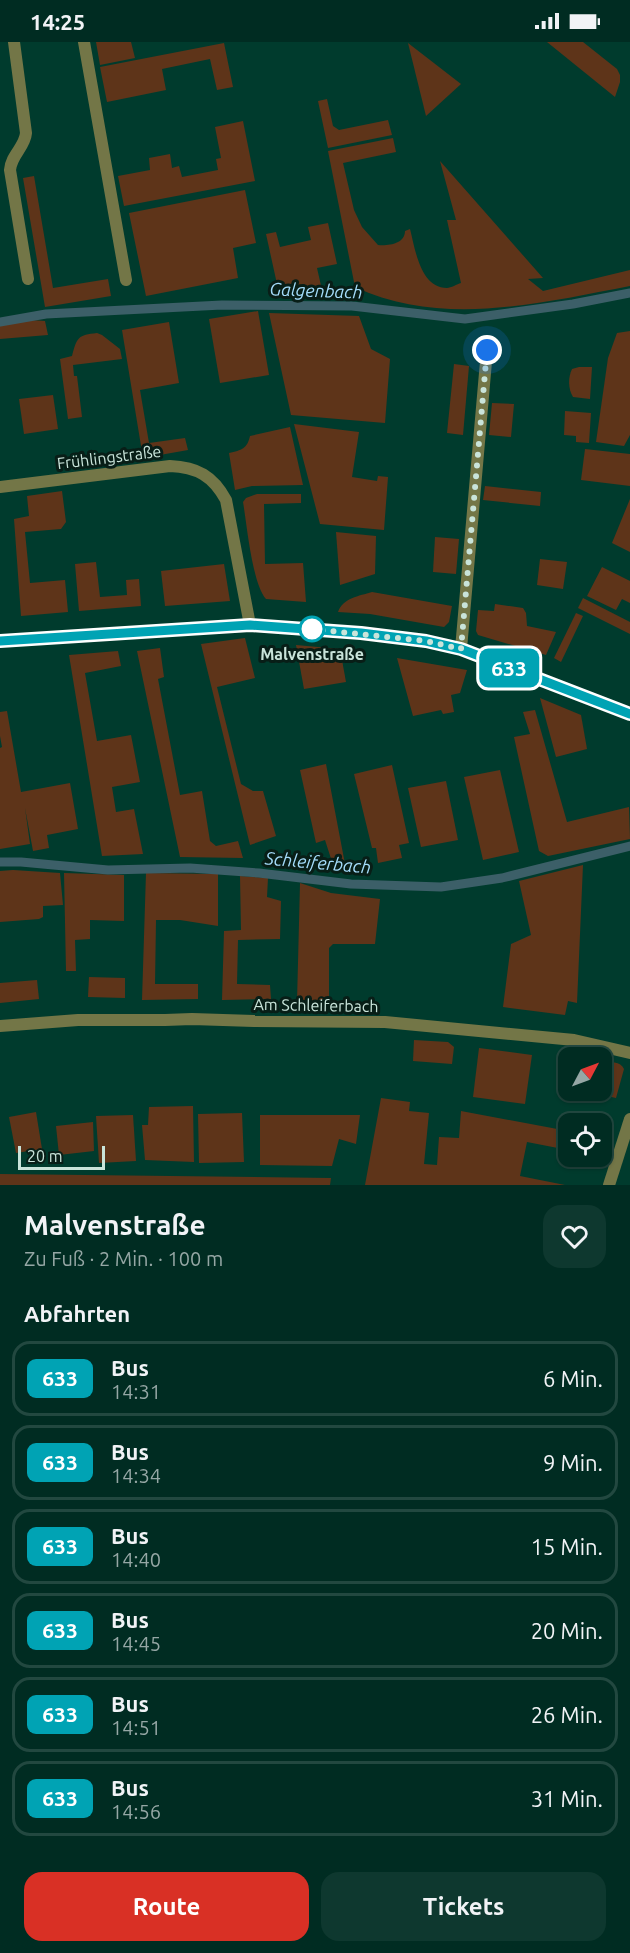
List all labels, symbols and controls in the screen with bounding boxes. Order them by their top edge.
text: 14:25 [30,9,85,34]
water label: Galgenbach [269,278,363,302]
your location [472,335,502,365]
street label: Frühlingstraße [56,442,162,472]
marker: Malvenstraße [299,616,325,642]
place label: Malvenstraße [260,645,364,663]
line badge: 633 [474,648,544,688]
text: 633 [491,656,527,680]
water label: Schleiferbach [263,847,372,878]
street label: Am Schleiferbach [253,995,379,1015]
north arrow [558,1047,612,1101]
map controls [558,1047,612,1167]
button: locate [558,1113,612,1167]
scale bar [18,1143,105,1170]
text: 20 m [27,1147,63,1165]
button: heart [543,1205,606,1268]
text: Malvenstraße [24,1209,206,1240]
text: Zu Fuß · 2 Min. · 100 m [24,1247,223,1270]
text: Abfahrten [24,1301,130,1326]
text: Bus [111,1355,149,1380]
text: 633 [42,1366,78,1390]
text: 6 Min. [543,1366,603,1391]
text: 14:31 [111,1380,161,1403]
text: Bus [111,1439,149,1464]
text: 633 [42,1450,78,1474]
text: 9 Min. [543,1450,603,1475]
text: 14:34 [111,1464,161,1487]
text: Bus [111,1523,149,1548]
text: 633 [42,1534,78,1558]
text: 15 Min. [531,1534,603,1559]
text: 14:40 [111,1548,161,1571]
text: Bus [111,1607,149,1632]
text: 633 [42,1618,78,1642]
text: 20 Min. [531,1618,603,1643]
text: 14:45 [111,1632,161,1655]
text: Bus [111,1691,149,1716]
text: 633 [42,1702,78,1726]
text: 26 Min. [531,1702,603,1727]
text: 14:51 [111,1716,161,1739]
text: Bus [111,1775,149,1800]
text: 633 [42,1786,78,1810]
text: 31 Min. [531,1786,603,1811]
text: 14:56 [111,1800,161,1823]
button: Route [24,1872,309,1941]
button: Tickets [321,1872,606,1941]

